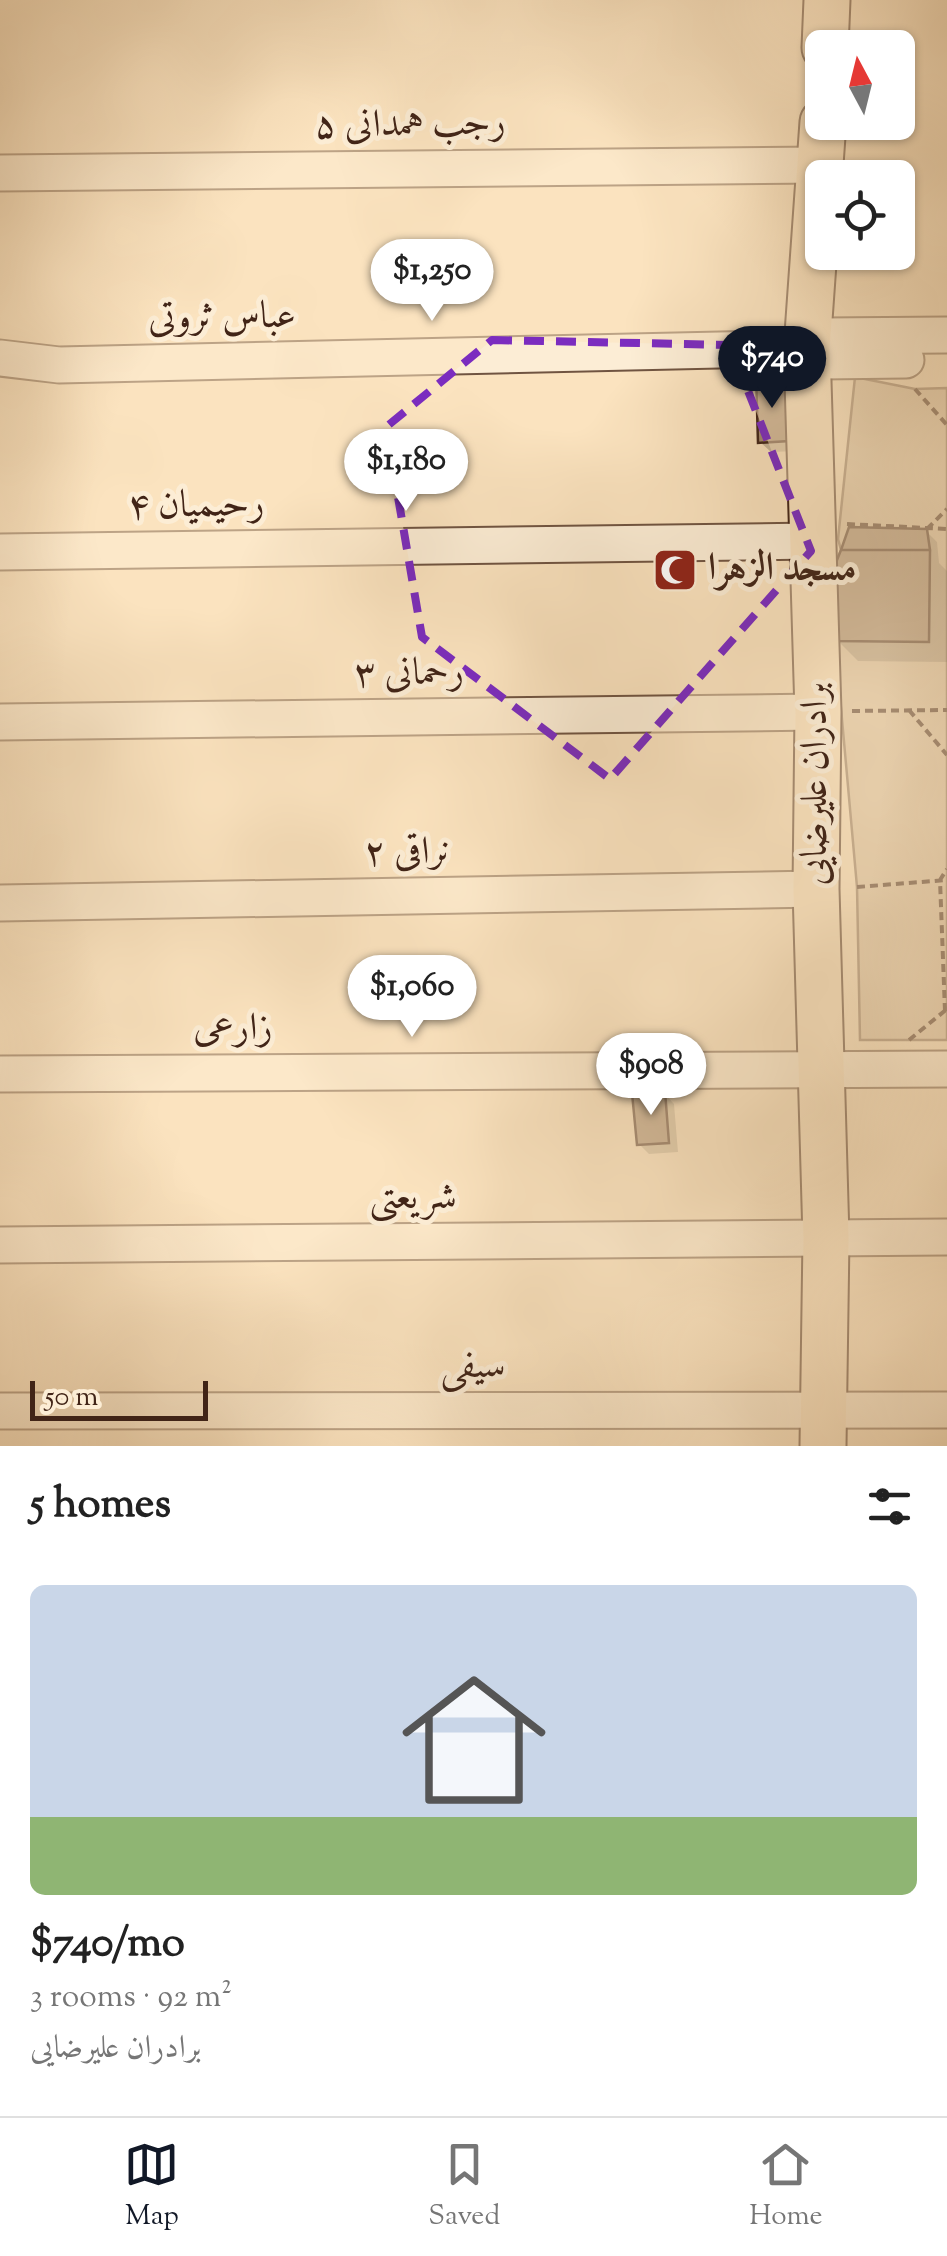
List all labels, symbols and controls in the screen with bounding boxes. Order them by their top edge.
north arrow [805,30,915,140]
map controls [805,30,915,270]
street label: رجب همدانی ۵ [314,97,506,155]
button: locate [805,160,915,270]
pin: $1,250 [351,239,513,324]
text: $1,250 [393,248,471,294]
street label: عباس ثروتی [148,291,296,347]
pin: $740 [713,326,831,411]
text: $740 [740,335,804,381]
pin: $1,180 [325,429,487,514]
text: $1,180 [366,438,446,484]
street label: رحیمیان ۴ [127,479,265,535]
place label: مسجد الزهرا [708,543,857,597]
mosque icon: مسجد الزهرا [652,547,698,593]
street label: رحمانی ۳ [354,647,464,703]
street label: برادران علیرضایی [790,682,844,885]
street label: نراقی ۲ [363,826,451,882]
pin: $1,060 [331,955,493,1040]
text: $1,060 [370,964,454,1010]
street label: زارعی [193,1003,273,1057]
pin: $908 [592,1033,710,1118]
text: $908 [618,1042,684,1088]
street label: شریعتی [369,1172,457,1226]
street label: سیفی [440,1341,506,1395]
scale bar [30,1376,208,1420]
text: 50 m [45,1378,99,1418]
text: 5 homes [30,1476,171,1536]
icon: filters [862,1479,917,1534]
icon: home [384,1650,564,1830]
text: $740/mo [30,1915,185,1975]
text: 3 rooms · 92 m² [30,1975,232,2021]
text: برادران علیرضایی [30,2026,201,2072]
tab: Map [124,2137,179,2237]
tab: Saved [428,2137,500,2237]
tab: Home [749,2137,823,2237]

